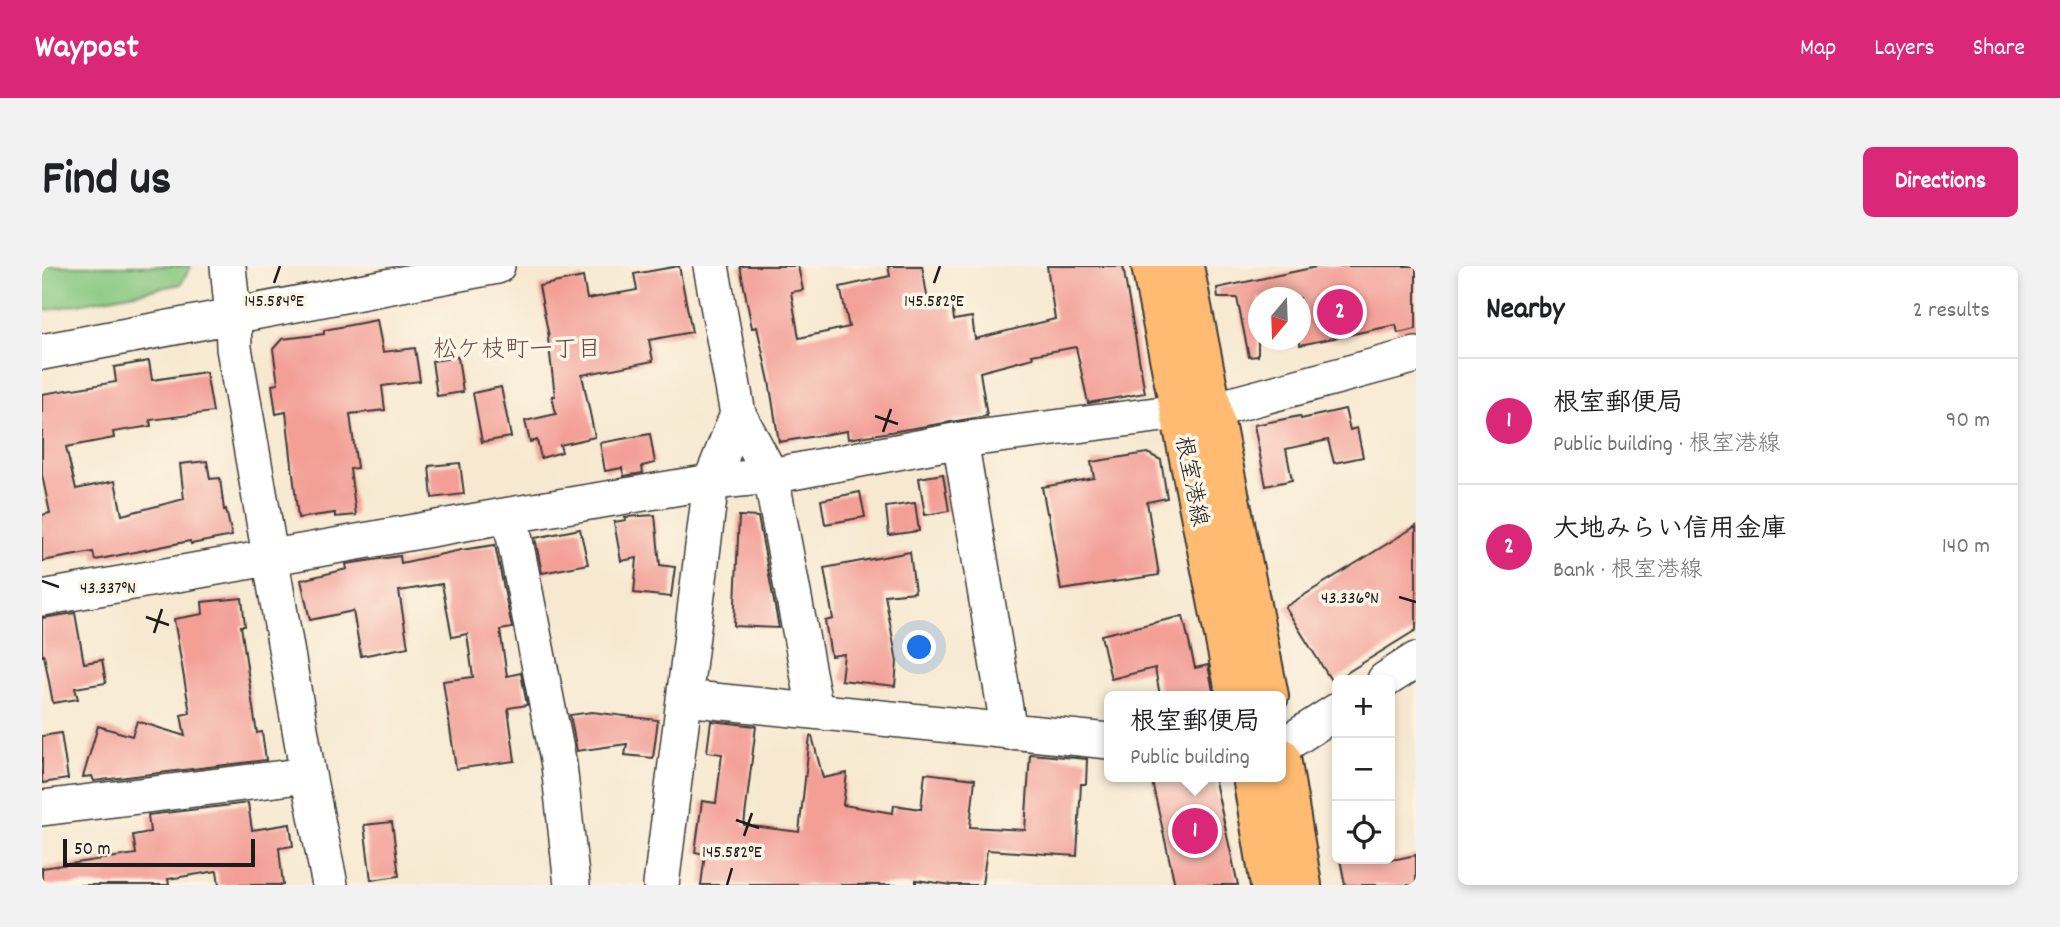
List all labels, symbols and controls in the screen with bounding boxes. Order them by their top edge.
text: Waypost [35,26,139,73]
text: Map [1800,32,1836,66]
text: Layers [1874,32,1935,66]
text: Share [1973,32,2025,66]
text: Find us [42,147,171,217]
button: Directions [1863,147,2018,217]
pin: 2 [1317,286,1363,338]
north arrow [1248,287,1311,350]
text: 145.584°E [244,290,304,315]
text: 145.582°E [904,290,964,315]
text: Nearby [1486,290,1564,333]
text: 2 results [1913,295,1990,328]
district label: 松ケ枝町一丁目 [433,334,601,368]
text: 根室郵便局 [1553,386,1683,423]
text: 1 [1506,405,1512,438]
text: 90 m [1946,405,1990,438]
text: Public building · 根室港線 [1553,429,1781,462]
street label: 根室港線 [1165,433,1215,530]
text: 大地みらい信用金庫 [1553,512,1787,549]
text: 2 [1504,531,1514,564]
text: 140 m [1942,531,1990,564]
text: Bank · 根室港線 [1553,555,1703,588]
text: 43.337°N [80,577,136,602]
text: 43.336°N [1321,587,1379,612]
your location [902,630,936,664]
map controls [1332,675,1395,864]
button: + [1332,675,1395,738]
popup [1104,691,1286,782]
text: 根室郵便局 [1130,705,1260,742]
button: − [1332,738,1395,801]
text: Public building [1130,742,1250,775]
button: locate [1332,801,1395,864]
pin: 1 [1172,805,1218,857]
scale bar [63,836,256,868]
text: 50 m [74,837,111,864]
text: 145.582°E [702,841,762,866]

